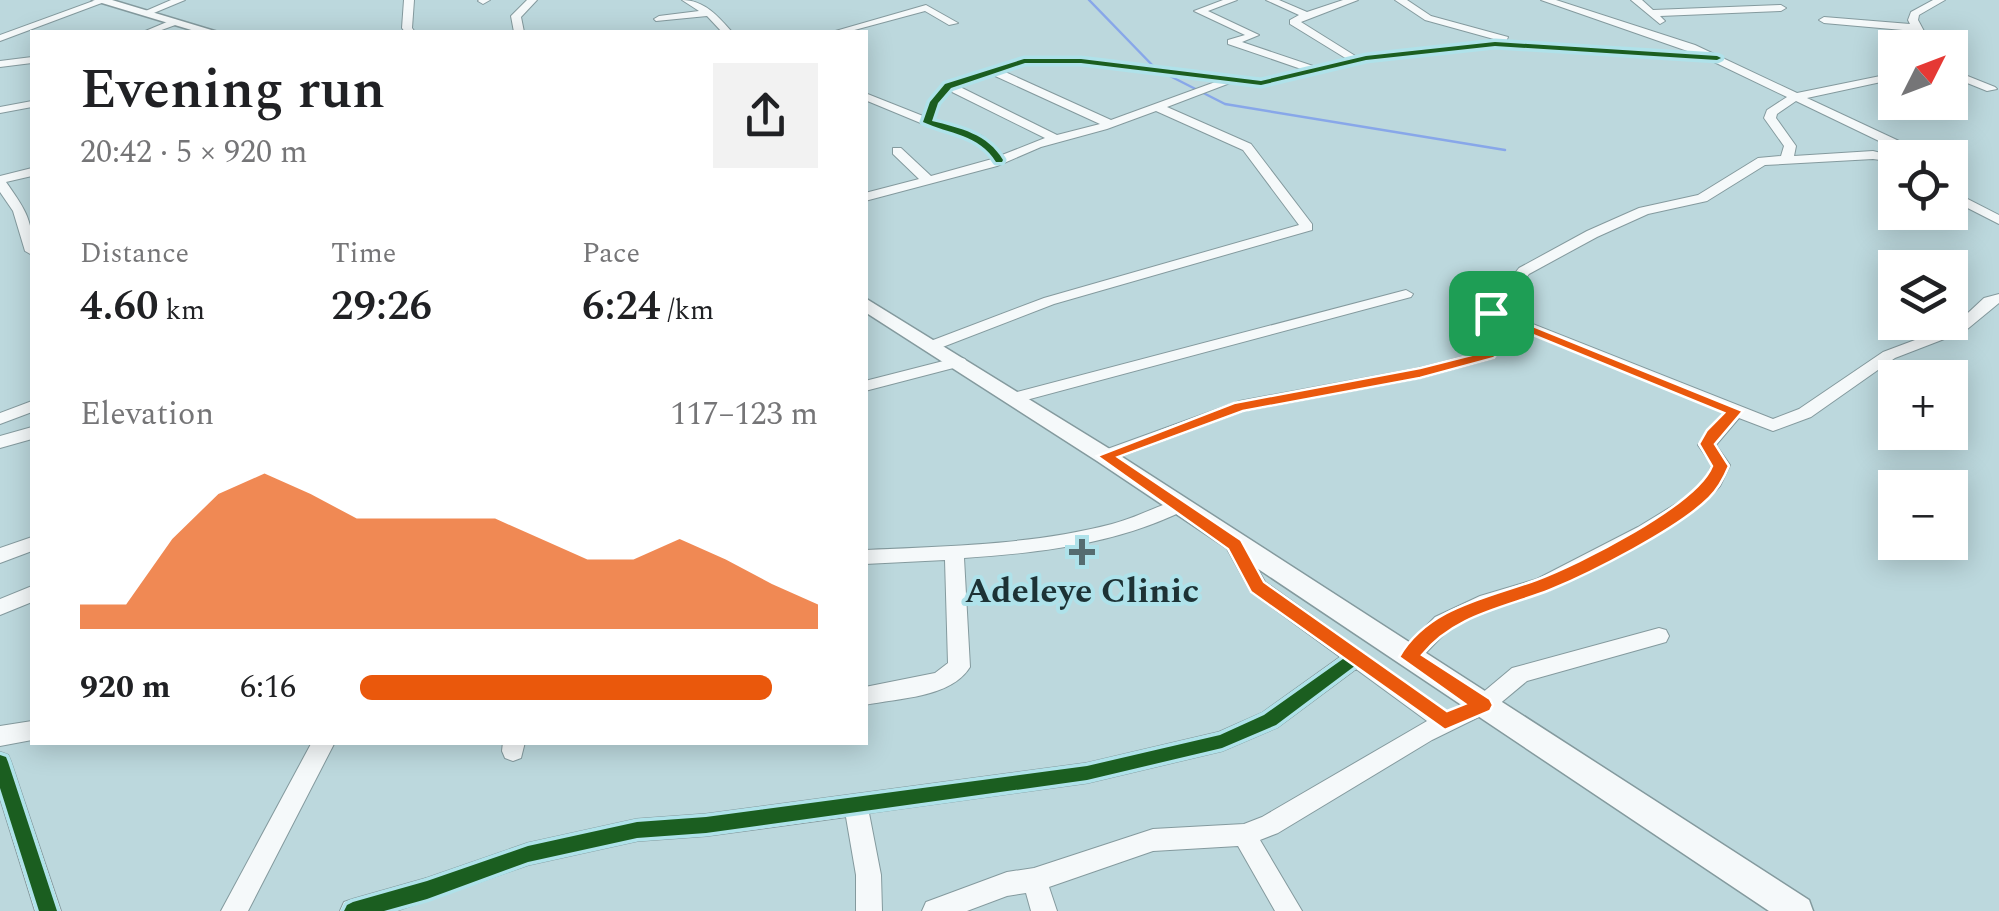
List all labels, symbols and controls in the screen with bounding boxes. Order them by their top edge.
north arrow [1878,30,1968,120]
map controls [1878,30,1968,560]
text: Evening run [80,49,385,132]
button: share [713,63,818,168]
text: 20:42 · 5 × 920 m [80,128,308,177]
button: locate [1878,140,1968,230]
text: Distance [80,232,189,275]
text: Time [331,232,396,275]
text: Pace [582,232,640,275]
button: layers [1878,250,1968,340]
pin [1449,271,1534,356]
text: 4.60 [80,275,159,338]
text: 29:26 [331,275,432,338]
text: 6:24 [582,275,661,338]
icon: arrive [1464,286,1519,341]
text: km [159,289,205,332]
text: /km [661,289,714,332]
button: + [1878,360,1968,450]
text: Elevation [80,390,214,439]
text: 117–123 m [670,390,818,439]
button: − [1878,470,1968,560]
marker: Adeleye Clinic [1069,539,1095,565]
place label: Adeleye Clinic [965,565,1199,618]
text: 920 m [80,663,171,712]
text: 6:16 [240,663,296,712]

